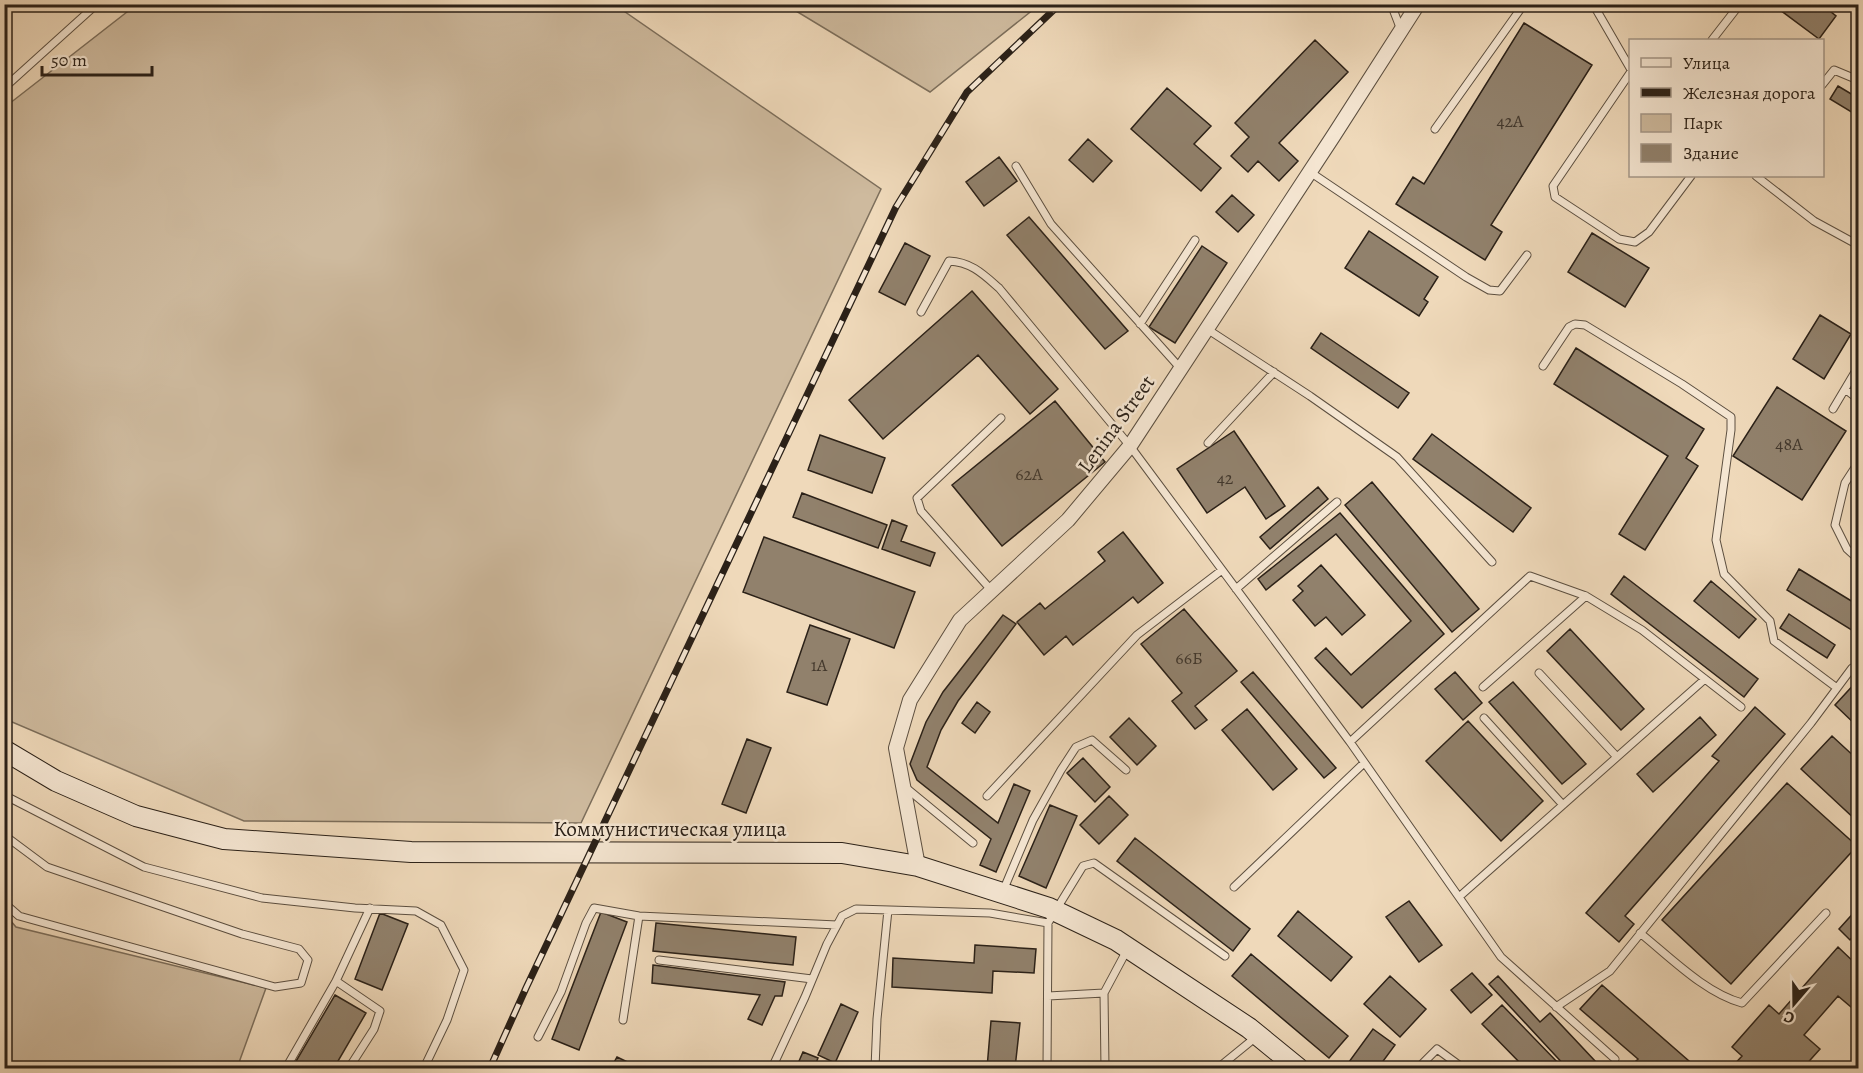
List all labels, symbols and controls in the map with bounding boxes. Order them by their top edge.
scale bar [42,39,152,77]
legend [1629,39,1824,177]
text: 50 m [51,48,87,72]
text: Улица [1683,51,1731,75]
text: Железная дорога [1683,81,1816,105]
house number: 42А [1496,109,1524,133]
text: Парк [1683,111,1723,135]
text: Здание [1683,141,1739,165]
street label: Lenina Street [1071,369,1161,479]
house number: 48А [1775,432,1803,456]
house number: 62А [1015,462,1043,486]
house number: 42 [1217,466,1234,490]
house number: 66Б [1175,646,1203,670]
house number: 1А [811,653,828,677]
street label: Коммунистическая улица [553,815,787,843]
north arrow [1764,974,1824,1034]
text: С [1781,1005,1798,1029]

